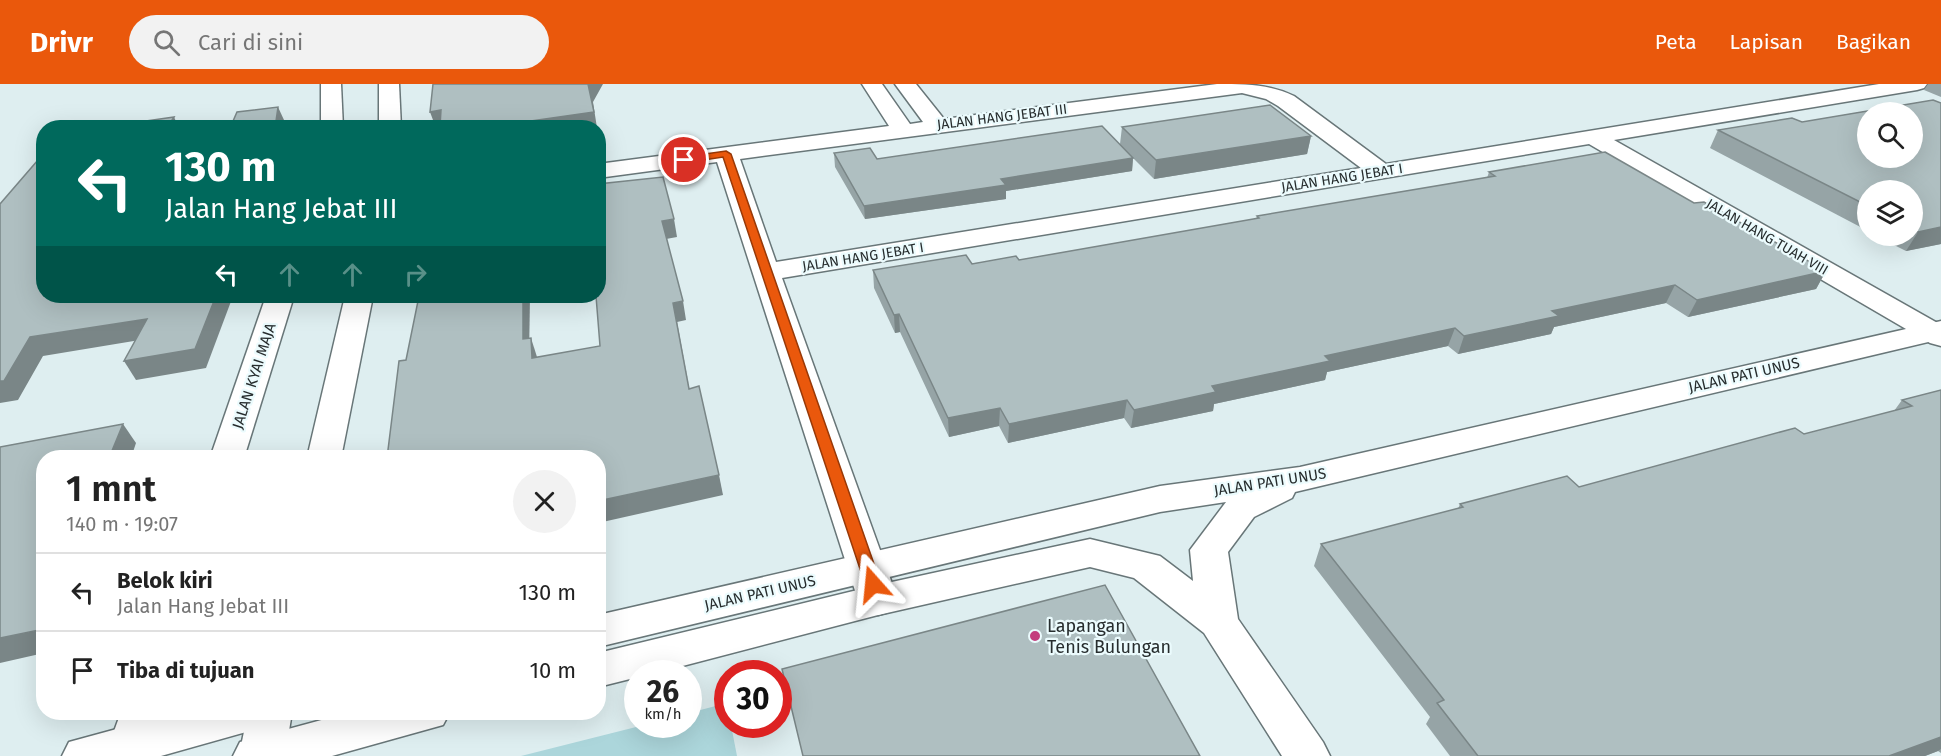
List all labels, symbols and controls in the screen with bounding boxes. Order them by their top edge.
search box [129,15,549,69]
text: Drivr [30,26,93,59]
icon: search [150,26,183,59]
text: Cari di sini [198,29,303,56]
text: Peta [1655,29,1697,55]
text: Lapisan [1730,29,1803,55]
text: Bagikan [1836,29,1911,55]
street label: JALAN HANG JEBAT III [936,101,1068,133]
map controls [1857,102,1923,246]
button: search [1857,102,1923,168]
pin [658,134,709,185]
text: 130 m [165,142,276,192]
icon: arrive [667,143,700,176]
icon: left [66,144,144,222]
street label: JALAN HANG JEBAT I [1280,160,1404,196]
button: layers [1857,180,1923,246]
text: Jalan Hang Jebat III [165,193,397,225]
street label: JALAN HANG TUAH VIII [1703,195,1831,279]
street label: JALAN HANG JEBAT I [801,239,925,275]
icon: left [210,258,243,291]
icon: ahead [273,258,306,291]
icon: ahead [336,258,369,291]
icon: right [399,258,432,291]
street label: JALAN KYAI MAJA [228,320,280,431]
street label: JALAN PATI UNUS [1687,353,1801,397]
street label: JALAN PATI UNUS [1213,464,1327,500]
text: 1 mnt [66,467,156,511]
button: close [513,470,576,533]
text: 140 m · 19:07 [66,512,178,536]
position arrow [841,552,905,616]
text: Belok kiri [117,567,213,594]
street label: JALAN PATI UNUS [703,571,817,615]
icon: left [66,576,99,609]
text: 130 m [519,579,576,606]
text: Jalan Hang Jebat III [117,594,289,618]
place label: Lapangan Tenis Bulungan [1047,615,1171,658]
marker: Lapangan Tenis Bulungan [1028,629,1042,643]
icon: arrive [66,654,99,687]
text: Tiba di tujuan [117,657,254,684]
text: 10 m [530,657,576,684]
speed limit sign: 30 [714,660,792,738]
text: 26 [647,674,679,710]
text: km/h [644,705,682,723]

